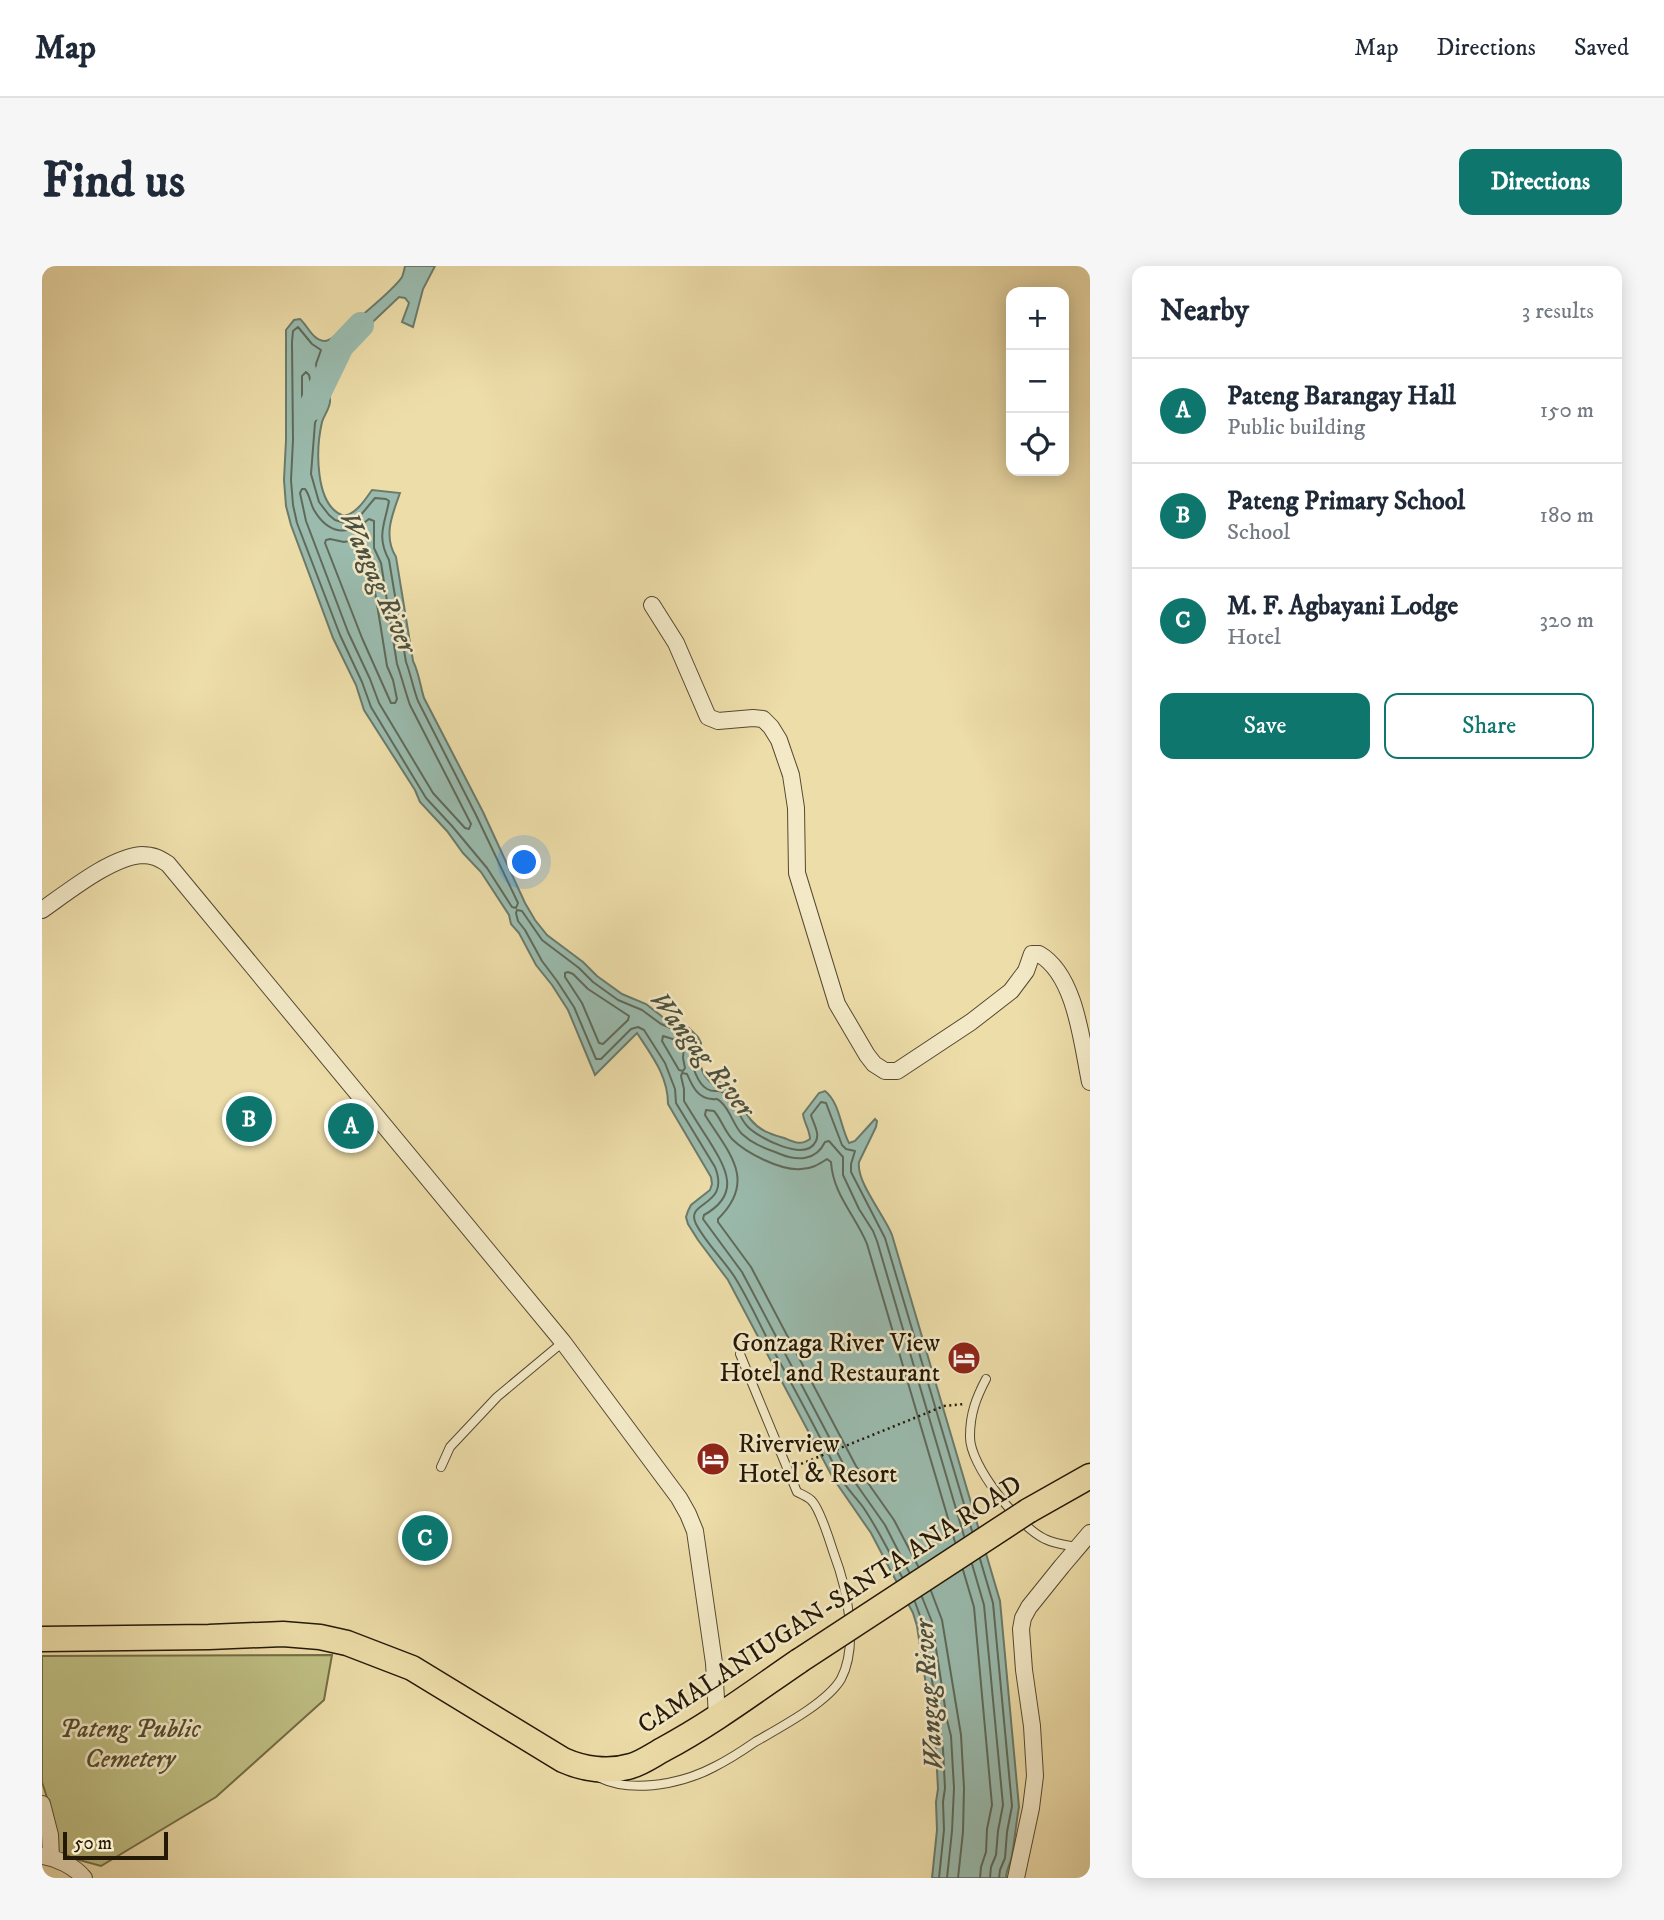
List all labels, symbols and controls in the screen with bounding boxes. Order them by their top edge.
text: Map [35,28,96,69]
text: Map [1354,33,1399,63]
text: Directions [1437,33,1536,63]
text: Saved [1574,33,1629,63]
button: Directions [1459,149,1622,215]
text: Find us [42,151,185,213]
map controls [1006,287,1069,476]
button: + [1006,287,1069,350]
text: Nearby [1160,293,1249,330]
text: 3 results [1522,297,1594,326]
button: − [1006,350,1069,413]
text: Pateng Barangay Hall [1227,380,1456,413]
text: A [1176,396,1190,425]
text: 150 m [1540,396,1594,425]
button: locate [1006,413,1069,476]
text: Public building [1227,413,1365,442]
text: Pateng Primary School [1227,485,1465,518]
text: B [1176,501,1190,530]
text: 180 m [1539,501,1594,530]
water label: Wangag River [331,506,426,660]
text: School [1227,518,1290,547]
text: M. F. Agbayani Lodge [1227,590,1458,623]
text: C [1175,606,1191,635]
text: 320 m [1540,606,1594,635]
text: Hotel [1227,623,1281,652]
button: Save [1160,693,1370,759]
button: Share [1384,693,1594,759]
your location [507,845,541,879]
water label: Wangag River [642,984,764,1126]
pin: B [226,1093,272,1145]
pin: A [328,1100,374,1152]
place label: Gonzaga River View Hotel and Restaurant [719,1327,940,1390]
hotel icon: Gonzaga River View Hotel and Restaurant [945,1339,983,1377]
place label: Riverview Hotel & Resort [738,1428,897,1491]
hotel icon: Riverview Hotel & Resort [694,1440,732,1478]
street label: CAMALANIUGAN-SANTA ANA ROAD [632,1468,1028,1742]
pin: C [402,1512,448,1564]
water label: Wangag River [906,1616,952,1772]
park label: Pateng Public Cemetery [59,1713,201,1776]
scale bar [63,1829,168,1861]
text: 50 m [74,1832,112,1855]

